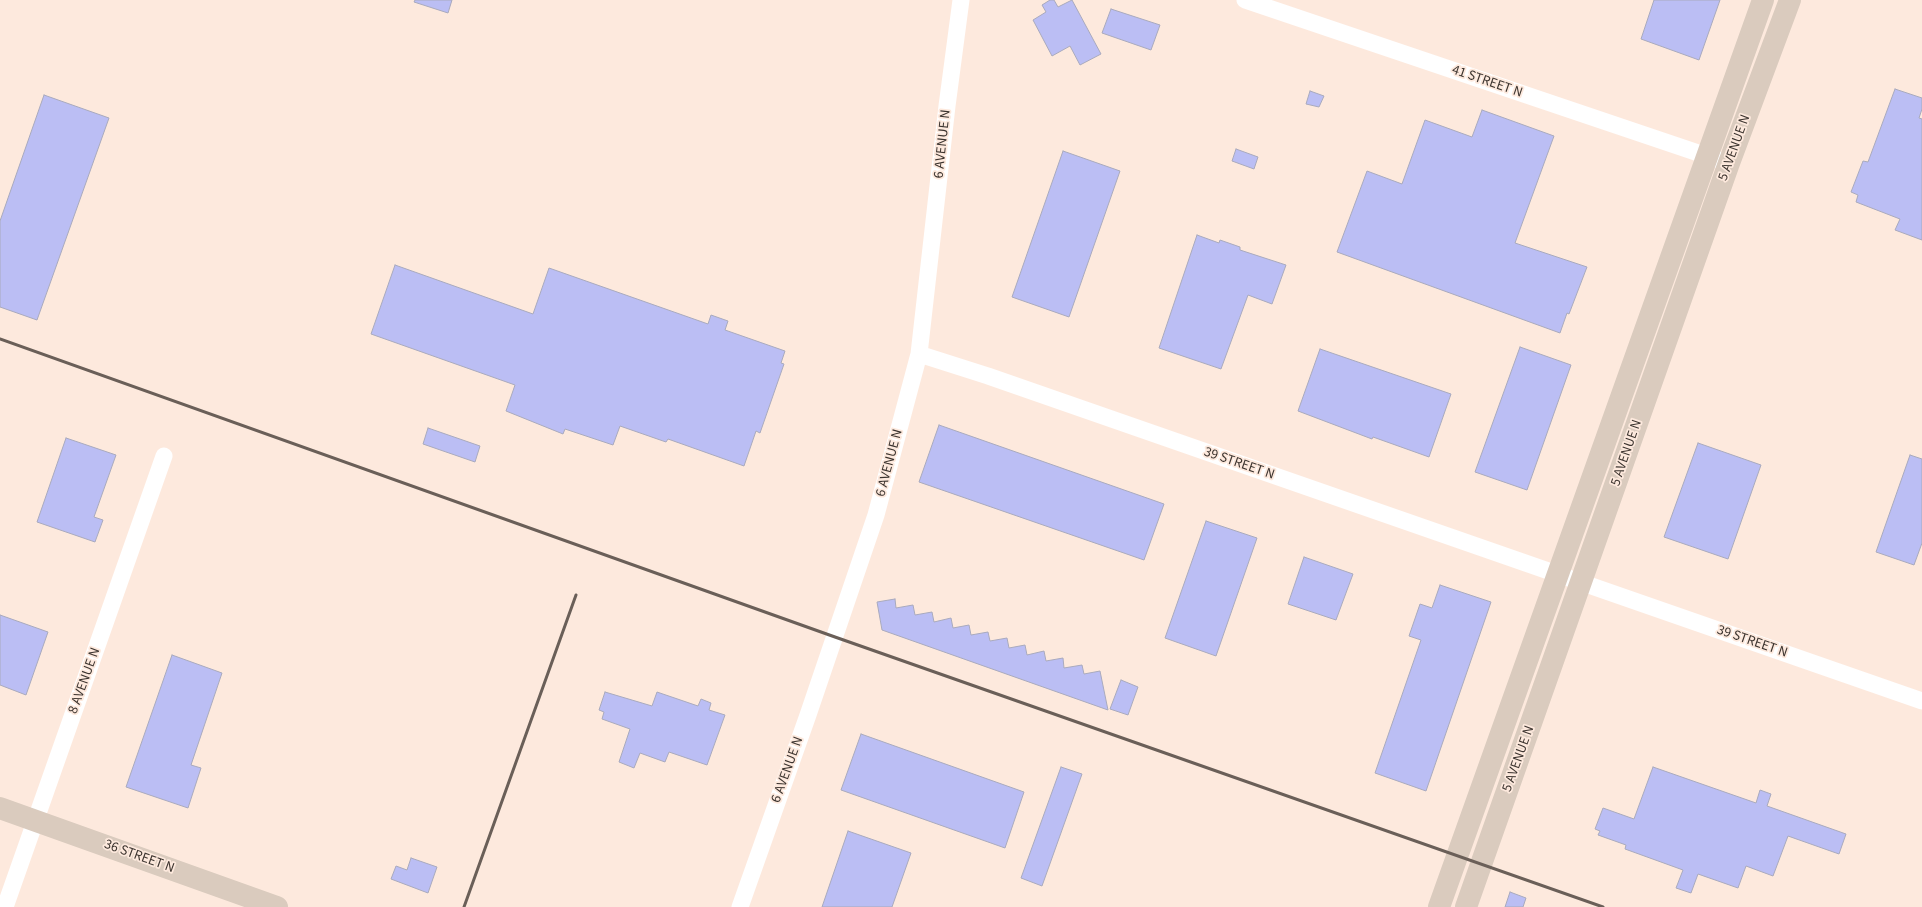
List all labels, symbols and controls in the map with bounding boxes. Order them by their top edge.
street label: 41 STREET N [1450,62,1524,102]
street label: 6 AVENUE N [931,109,955,179]
street label: 5 AVENUE N [1715,113,1755,183]
street label: 5 AVENUE N [1608,418,1646,488]
street label: 6 AVENUE N [873,427,907,499]
street label: 39 STREET N [1202,444,1276,484]
street label: 39 STREET N [1715,622,1789,662]
street label: 8 AVENUE N [65,646,105,716]
street label: 5 AVENUE N [1499,724,1539,794]
street label: 6 AVENUE N [768,735,808,805]
street label: 36 STREET N [102,837,176,877]

